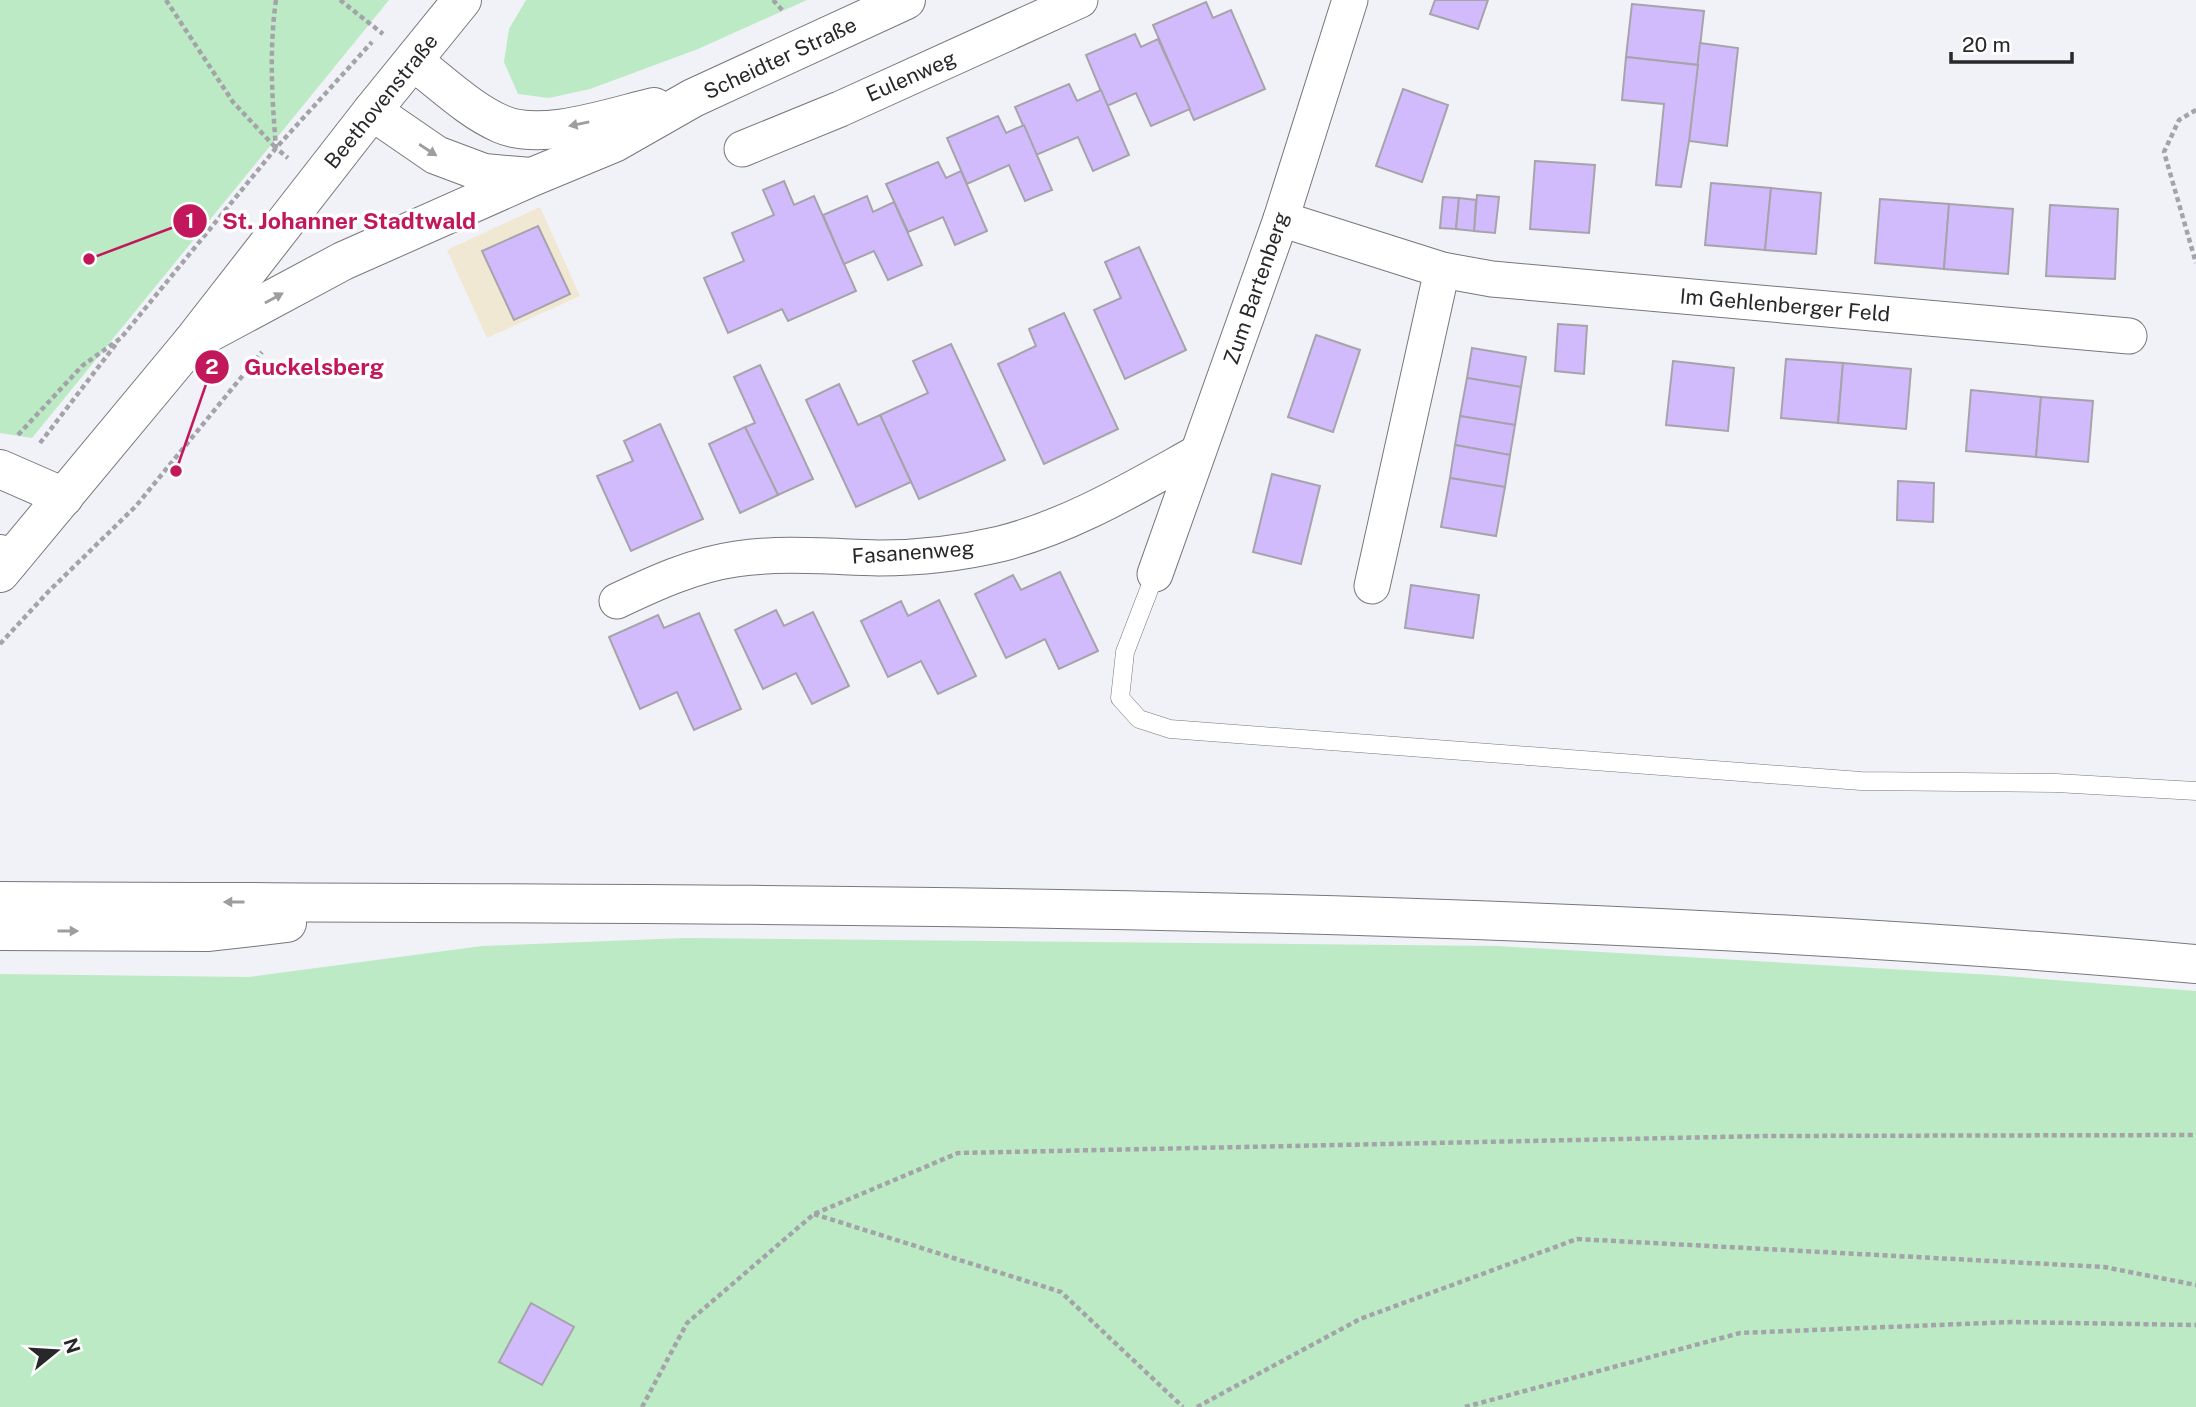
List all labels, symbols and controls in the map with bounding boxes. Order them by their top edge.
street label: Scheidter Straße [700,12,860,104]
scale bar [1951,21,2072,65]
street label: Beethovenstraße [319,29,443,173]
text: 20 m [1962,32,2011,57]
street label: Eulenweg [862,45,960,107]
one-way arrow [568,118,590,129]
one-way arrow [418,143,438,156]
callout: St. Johanner Stadtwald [173,199,490,243]
text: St. Johanner Stadtwald [222,207,476,234]
text: 1 [186,208,195,233]
street label: Zum Bartenberg [1218,208,1294,368]
street label: Im Gehlenberger Feld [1679,283,1891,327]
one-way arrow [264,292,284,304]
callout: Guckelsberg [195,345,398,389]
text: Guckelsberg [244,353,384,380]
text: 2 [205,354,219,379]
street label: Fasanenweg [851,535,975,569]
one-way arrow [223,896,245,908]
one-way arrow [57,925,79,937]
north arrow [21,1316,91,1386]
text: N [59,1335,85,1356]

